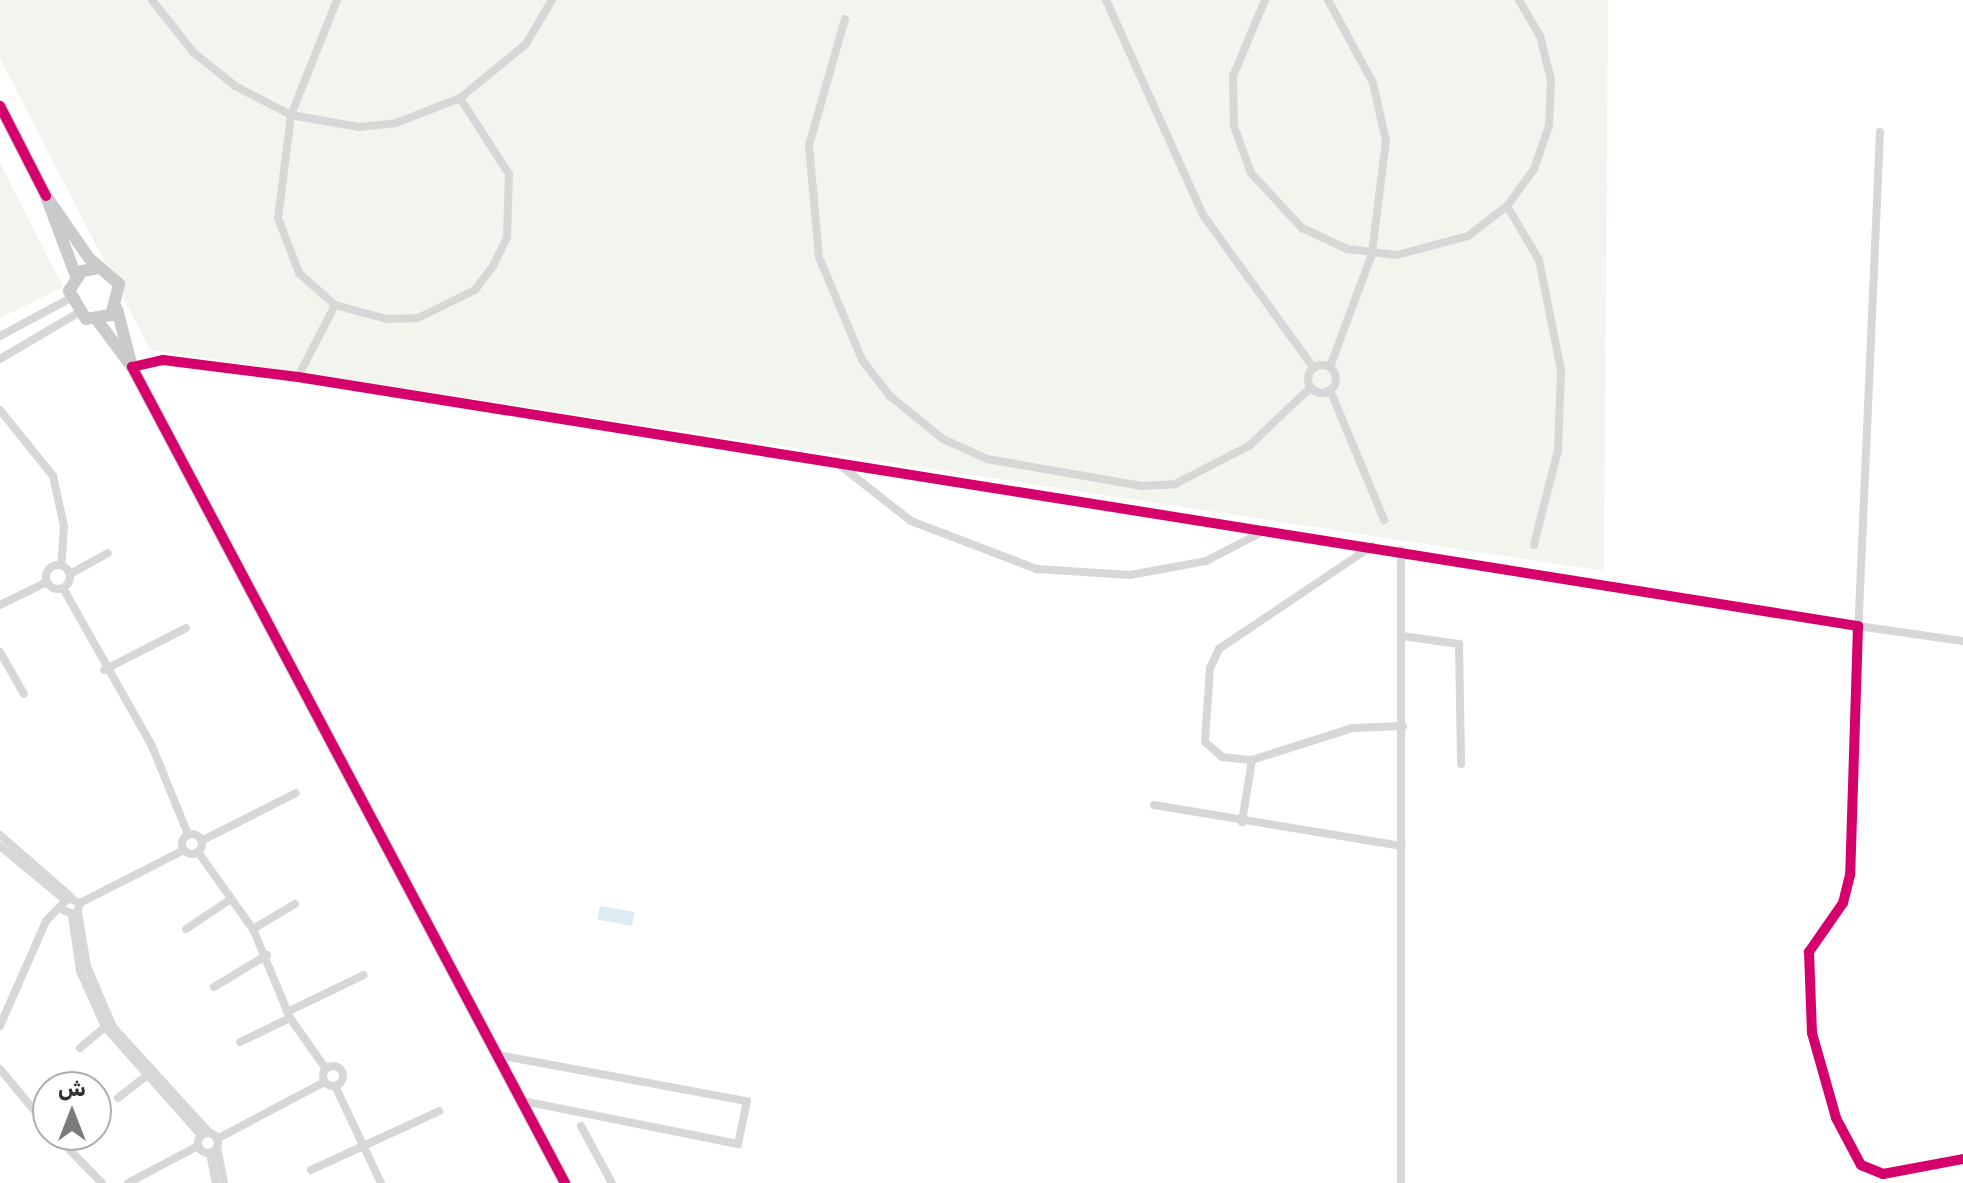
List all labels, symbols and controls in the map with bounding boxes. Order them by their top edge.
north arrow [32,1071,112,1151]
text: ش [58,1075,86,1102]

